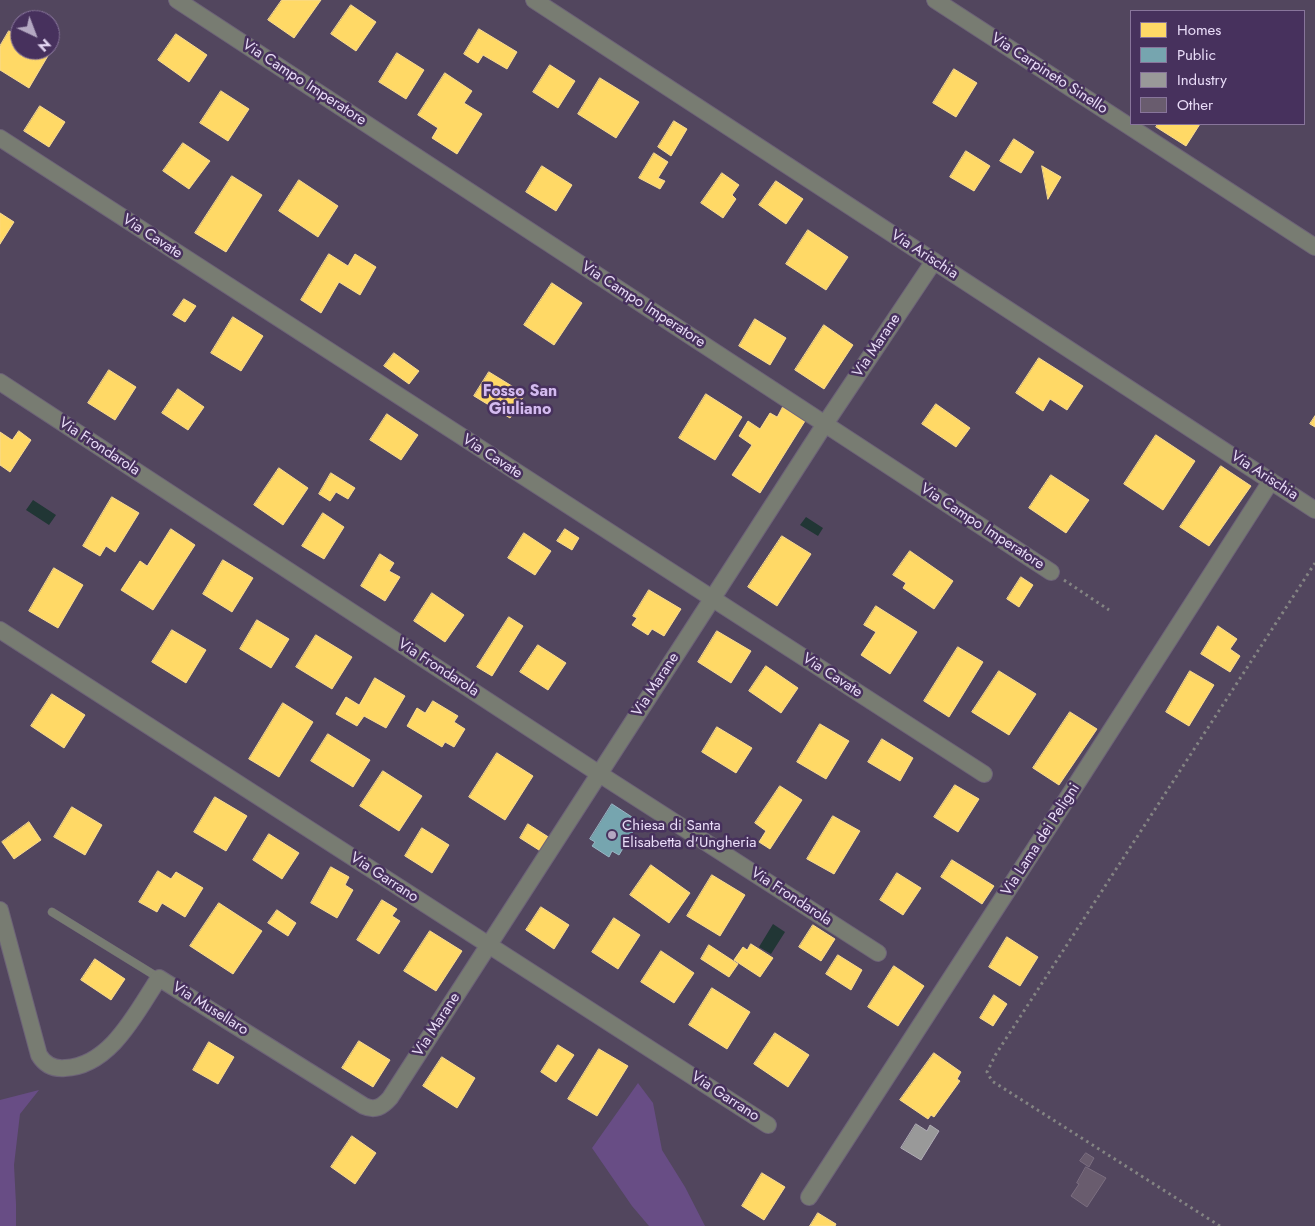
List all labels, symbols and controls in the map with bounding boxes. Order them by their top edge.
north arrow [10,10,60,60]
legend [1130,10,1305,125]
text: Homes [1177,19,1221,41]
street label: Via Carpineto Sinello [987,30,1111,118]
text: N [34,34,55,56]
street label: Via Campo Imperatore [239,36,369,130]
text: Public [1177,44,1216,66]
text: Industry [1177,69,1227,91]
text: Other [1177,94,1213,116]
street label: Via Cavate [119,211,185,263]
street label: Via Arischia [887,227,961,283]
street label: Via Campo Imperatore [578,258,708,352]
street label: Via Marane [849,311,905,381]
district label: Fosso San Giuliano [483,382,557,420]
street label: Via Frondarola [55,414,143,480]
street label: Via Cavate [459,431,525,483]
street label: Via Arischia [1227,448,1301,504]
street label: Via Campo Imperatore [917,480,1047,574]
street label: Via Frondarola [394,635,482,701]
street label: Via Marane [629,650,683,720]
street label: Via Cavate [799,650,865,702]
street label: Via Lama dei Peligni [998,780,1084,900]
place label: Chiesa di Santa Elisabetta d'Ungheria [622,817,757,852]
marker: Chiesa di Santa Elisabetta d'Ungheria [606,829,618,841]
street label: Via Garrano [346,849,422,907]
street label: Via Frondarola [747,864,835,930]
street label: Via Musellaro [169,978,251,1040]
street label: Via Marane [410,990,464,1060]
street label: Via Garrano [687,1068,763,1126]

